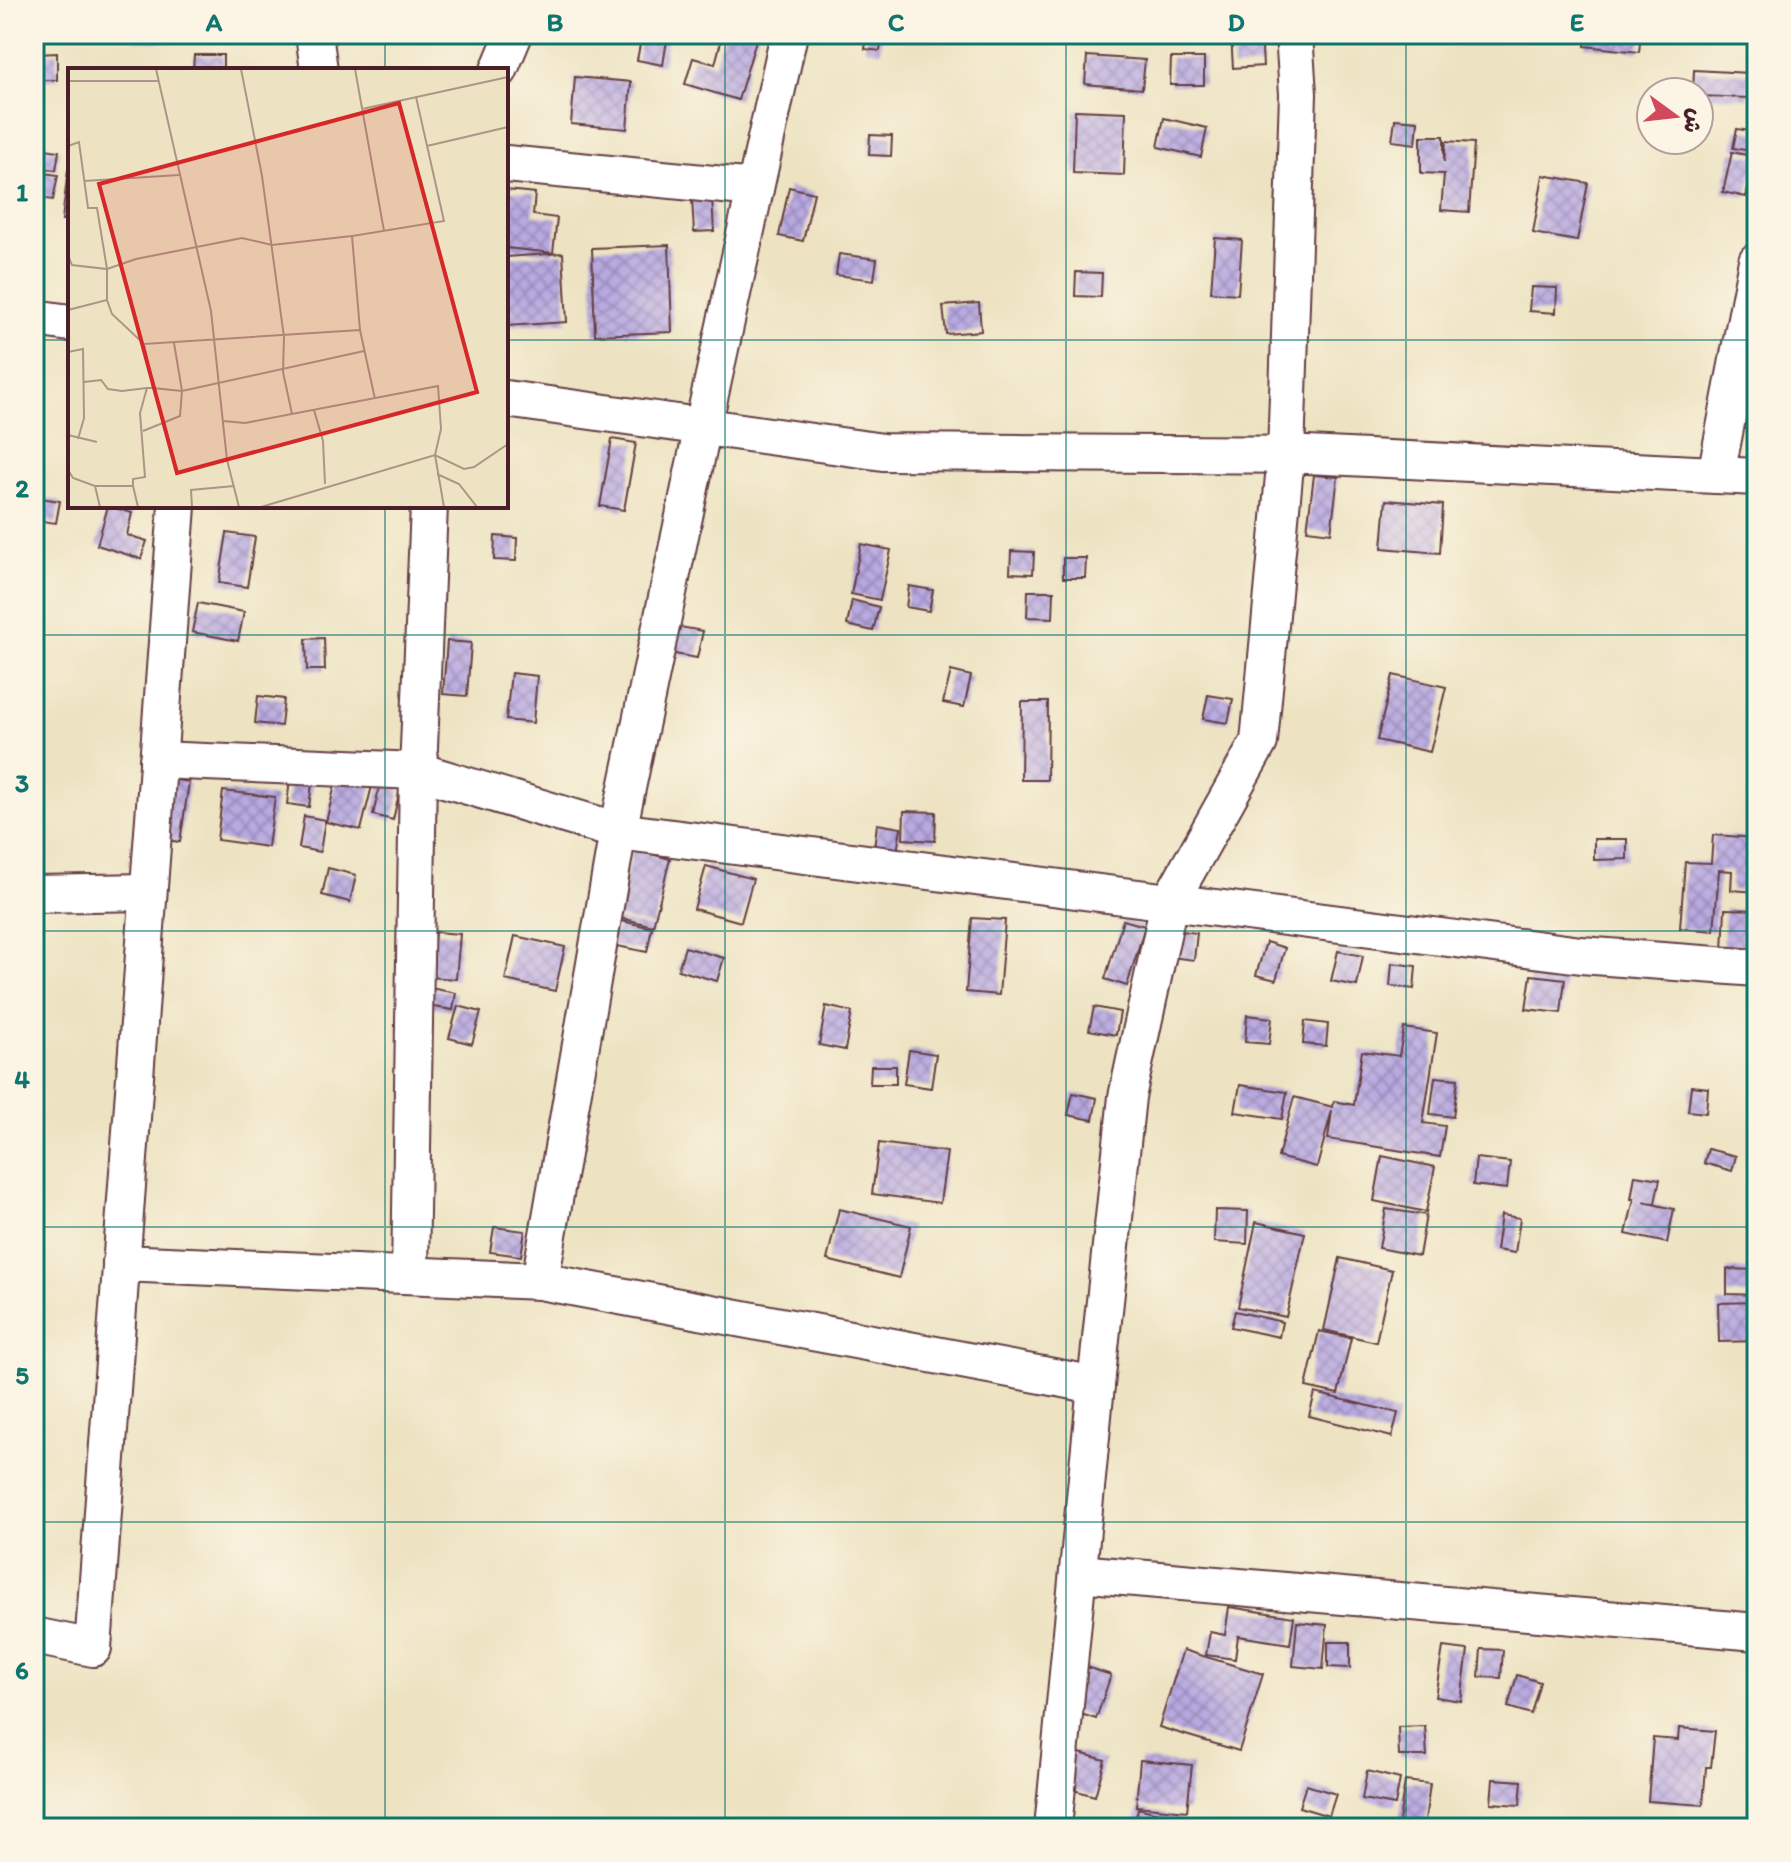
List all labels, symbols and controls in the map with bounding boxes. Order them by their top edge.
text: A [205,6,223,38]
text: B [547,6,564,38]
text: C [888,6,905,38]
text: D [1227,6,1245,38]
text: E [1570,6,1584,38]
inset map [68,68,508,508]
north arrow [1635,76,1715,156]
text: ش [1678,106,1710,136]
text: 1 [16,176,28,208]
text: 2 [15,472,29,504]
text: 3 [15,767,29,799]
text: 4 [14,1063,30,1095]
text: 5 [15,1359,29,1391]
text: 6 [15,1654,29,1686]

